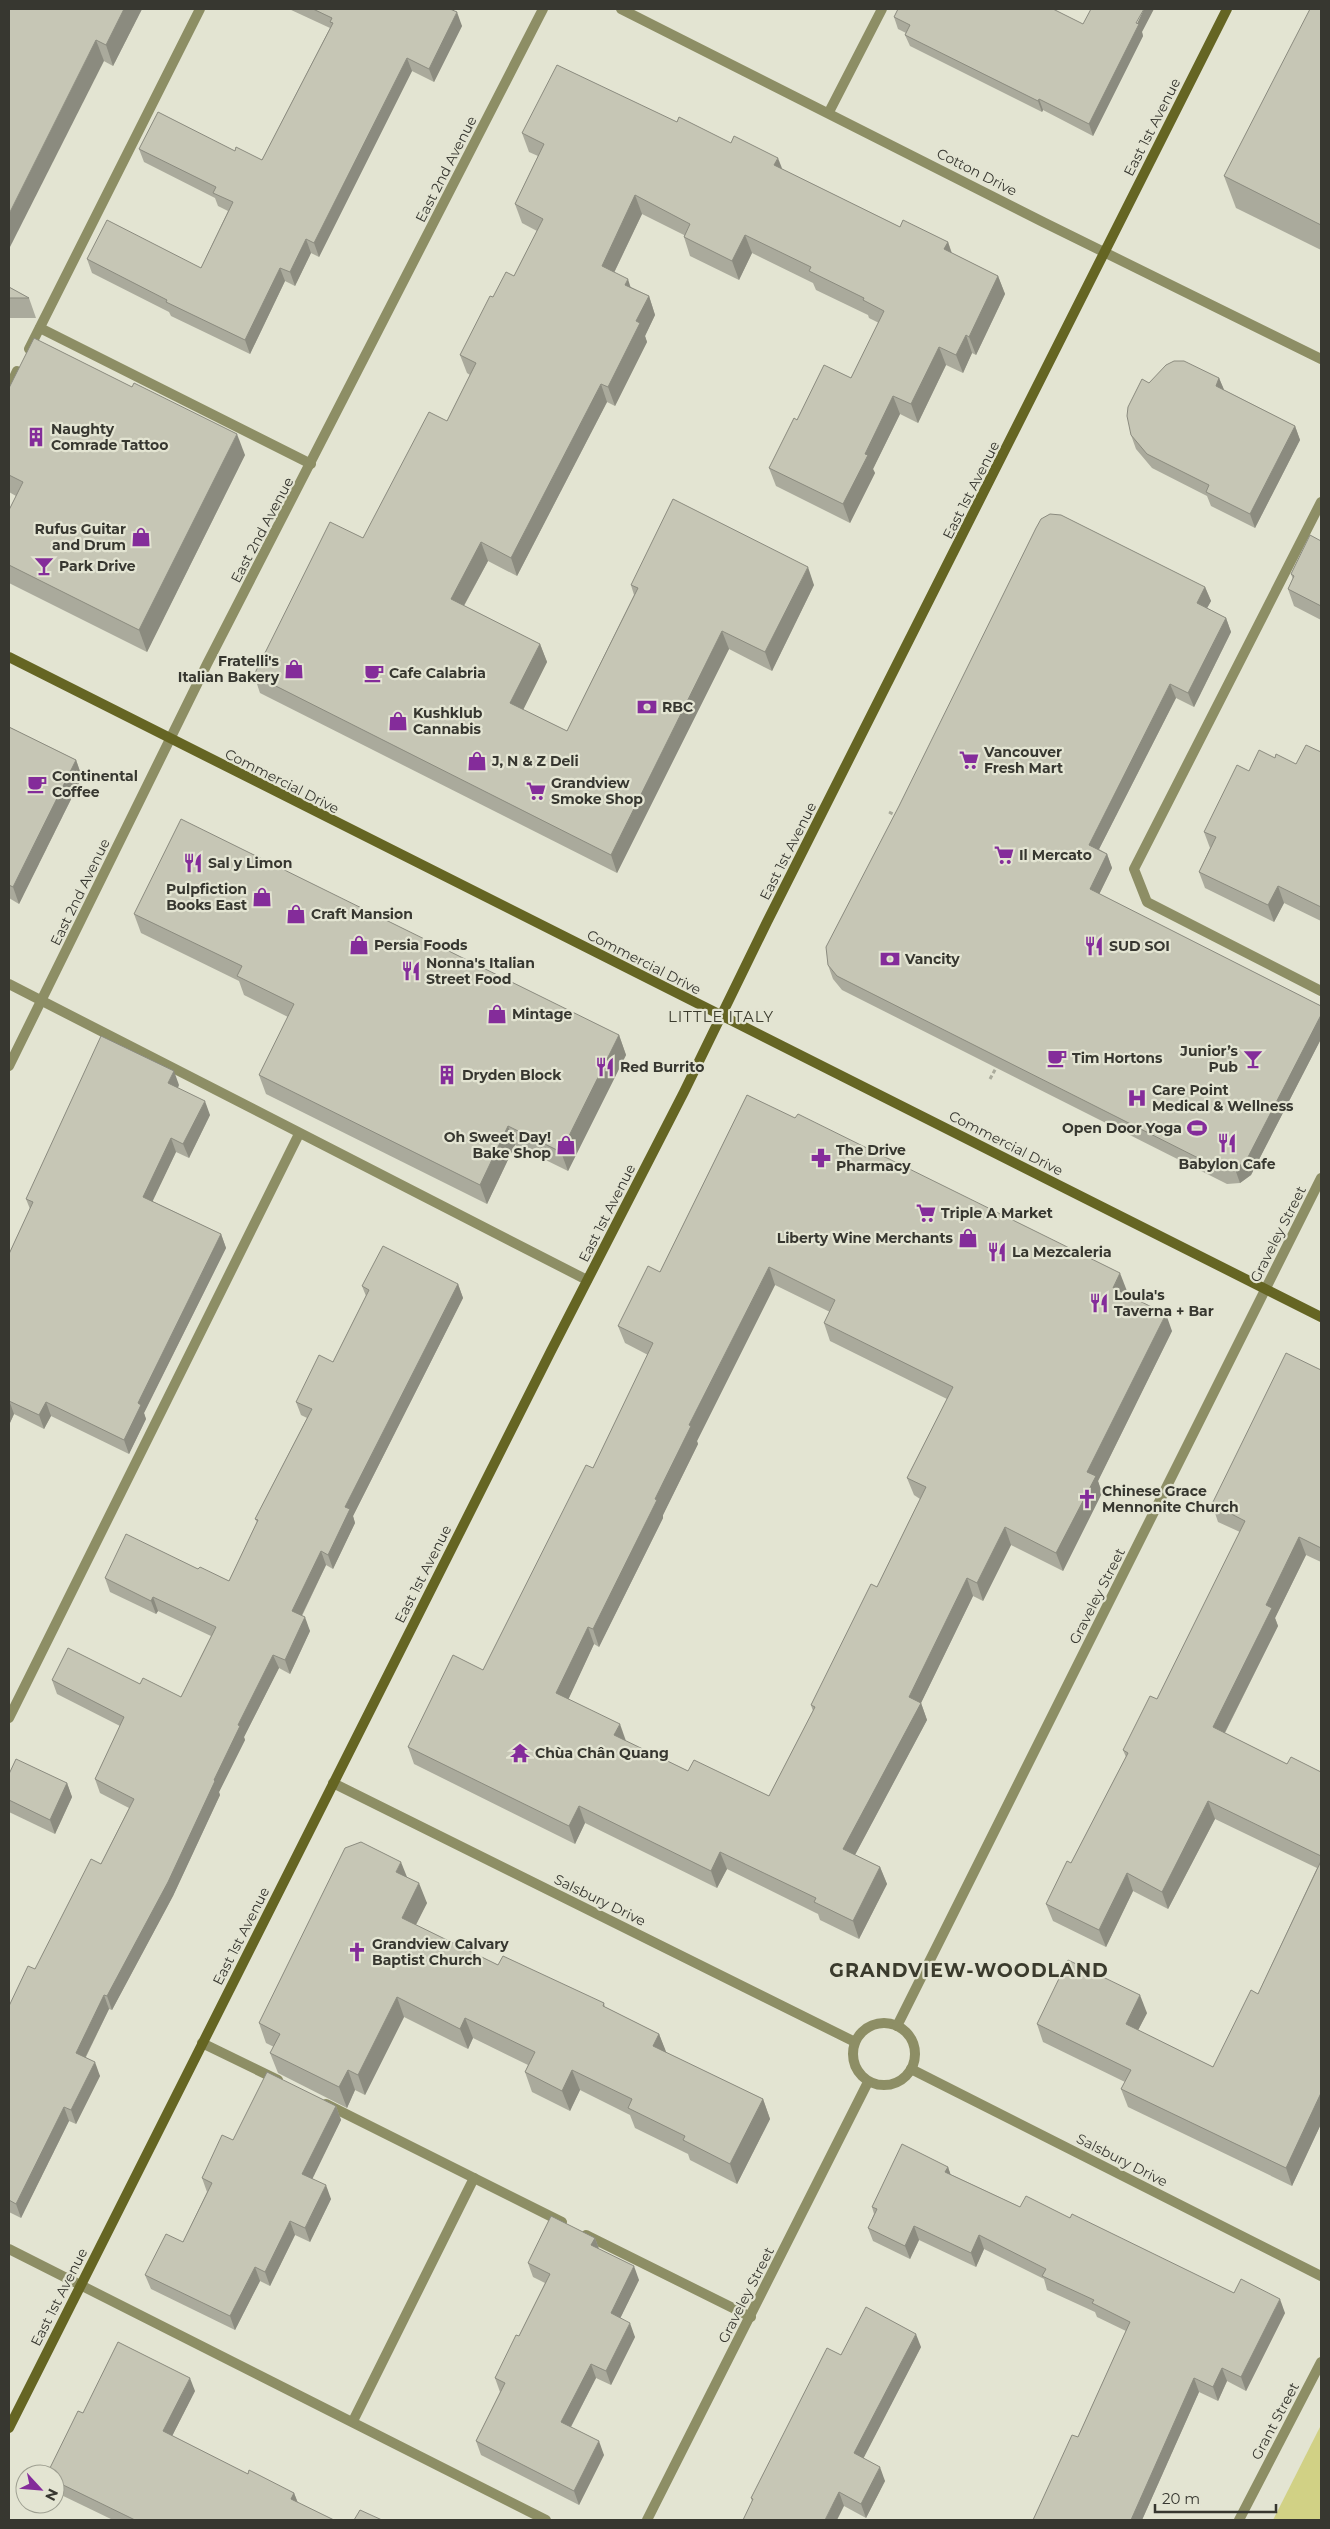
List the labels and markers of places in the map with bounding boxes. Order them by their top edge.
place label: Naughty Comrade Tattoo [51,420,168,454]
building icon: Naughty Comrade Tattoo [25,426,47,448]
place label: Rufus Guitar and Drum [35,520,126,554]
shop icon: Rufus Guitar and Drum [130,526,152,548]
bar icon: Park Drive [33,555,55,577]
place label: Park Drive [59,557,136,575]
place label: Fratelli's Italian Bakery [178,652,280,686]
shop icon: Fratelli's Italian Bakery [283,658,305,680]
cafe icon: Cafe Calabria [363,662,385,684]
place label: Cafe Calabria [389,664,486,682]
bank icon: RBC [636,696,658,718]
place label: RBC [662,698,693,716]
place label: Kushklub Cannabis [413,704,483,738]
shop icon: Kushklub Cannabis [387,710,409,732]
place label: Vancouver Fresh Mart [983,743,1063,777]
supermarket icon: Vancouver Fresh Mart [958,749,980,771]
shop icon: J, N & Z Deli [466,750,488,772]
place label: J, N & Z Deli [491,752,579,770]
place label: Continental Coffee [52,767,138,801]
cafe icon: Continental Coffee [26,773,48,795]
place label: Grandview Smoke Shop [551,774,643,808]
supermarket icon: Grandview Smoke Shop [525,780,547,802]
supermarket icon: Il Mercato [993,844,1015,866]
place label: Il Mercato [1019,846,1092,864]
restaurant icon: Sal y Limon [182,852,204,874]
place label: Sal y Limon [208,854,292,872]
place label: Pulpfiction Books East [166,880,247,914]
shop icon: Pulpfiction Books East [251,886,273,908]
shop icon: Craft Mansion [285,903,307,925]
place label: Craft Mansion [311,905,413,923]
shop icon: Persia Foods [348,934,370,956]
restaurant icon: SUD SOI [1083,935,1105,957]
place label: Persia Foods [374,936,468,954]
place label: SUD SOI [1109,937,1170,955]
bank icon: Vancity [879,948,901,970]
place label: Vancity [904,950,960,968]
place label: Nonna's Italian Street Food [426,954,535,988]
restaurant icon: Nonna's Italian Street Food [400,960,422,982]
shop icon: Mintage [486,1003,508,1025]
place label: Mintage [512,1005,573,1023]
place label: Junior’s Pub [1179,1042,1239,1076]
cafe icon: Tim Hortons [1046,1047,1068,1069]
bar icon: Junior’s Pub [1242,1048,1264,1070]
place label: Tim Hortons [1072,1049,1163,1067]
restaurant icon: Red Burrito [594,1056,616,1078]
place label: Red Burrito [620,1058,704,1076]
building icon: Dryden Block [436,1064,458,1086]
place label: Dryden Block [462,1066,562,1084]
place label: Care Point Medical & Wellness [1152,1081,1294,1115]
hospital icon: Care Point Medical & Wellness [1126,1087,1148,1109]
sports icon: Open Door Yoga [1186,1117,1208,1139]
place label: Open Door Yoga [1062,1119,1182,1137]
place label: Oh Sweet Day! Bake Shop [444,1128,551,1162]
restaurant icon: Babylon Cafe [1216,1132,1238,1154]
shop icon: Oh Sweet Day! Bake Shop [555,1134,577,1156]
place label: The Drive Pharmacy [836,1141,911,1175]
pharmacy icon: The Drive Pharmacy [810,1147,832,1169]
place label: Babylon Cafe [1178,1155,1276,1173]
supermarket icon: Triple A Market [915,1202,937,1224]
place label: Triple A Market [941,1204,1053,1222]
shop icon: Liberty Wine Merchants [957,1227,979,1249]
place label: Liberty Wine Merchants [777,1229,954,1247]
restaurant icon: La Mezcaleria [986,1241,1008,1263]
place label: La Mezcaleria [1012,1243,1112,1261]
place label: Loula's Taverna + Bar [1114,1286,1214,1320]
restaurant icon: Loula's Taverna + Bar [1088,1292,1110,1314]
place label: Chinese Grace Mennonite Church [1102,1482,1239,1516]
church icon: Chinese Grace Mennonite Church [1076,1488,1098,1510]
temple icon: Chùa Chân Quang [509,1742,531,1764]
place label: Chùa Chân Quang [535,1744,669,1762]
place label: Grandview Calvary Baptist Church [372,1935,509,1969]
church icon: Grandview Calvary Baptist Church [346,1941,368,1963]

